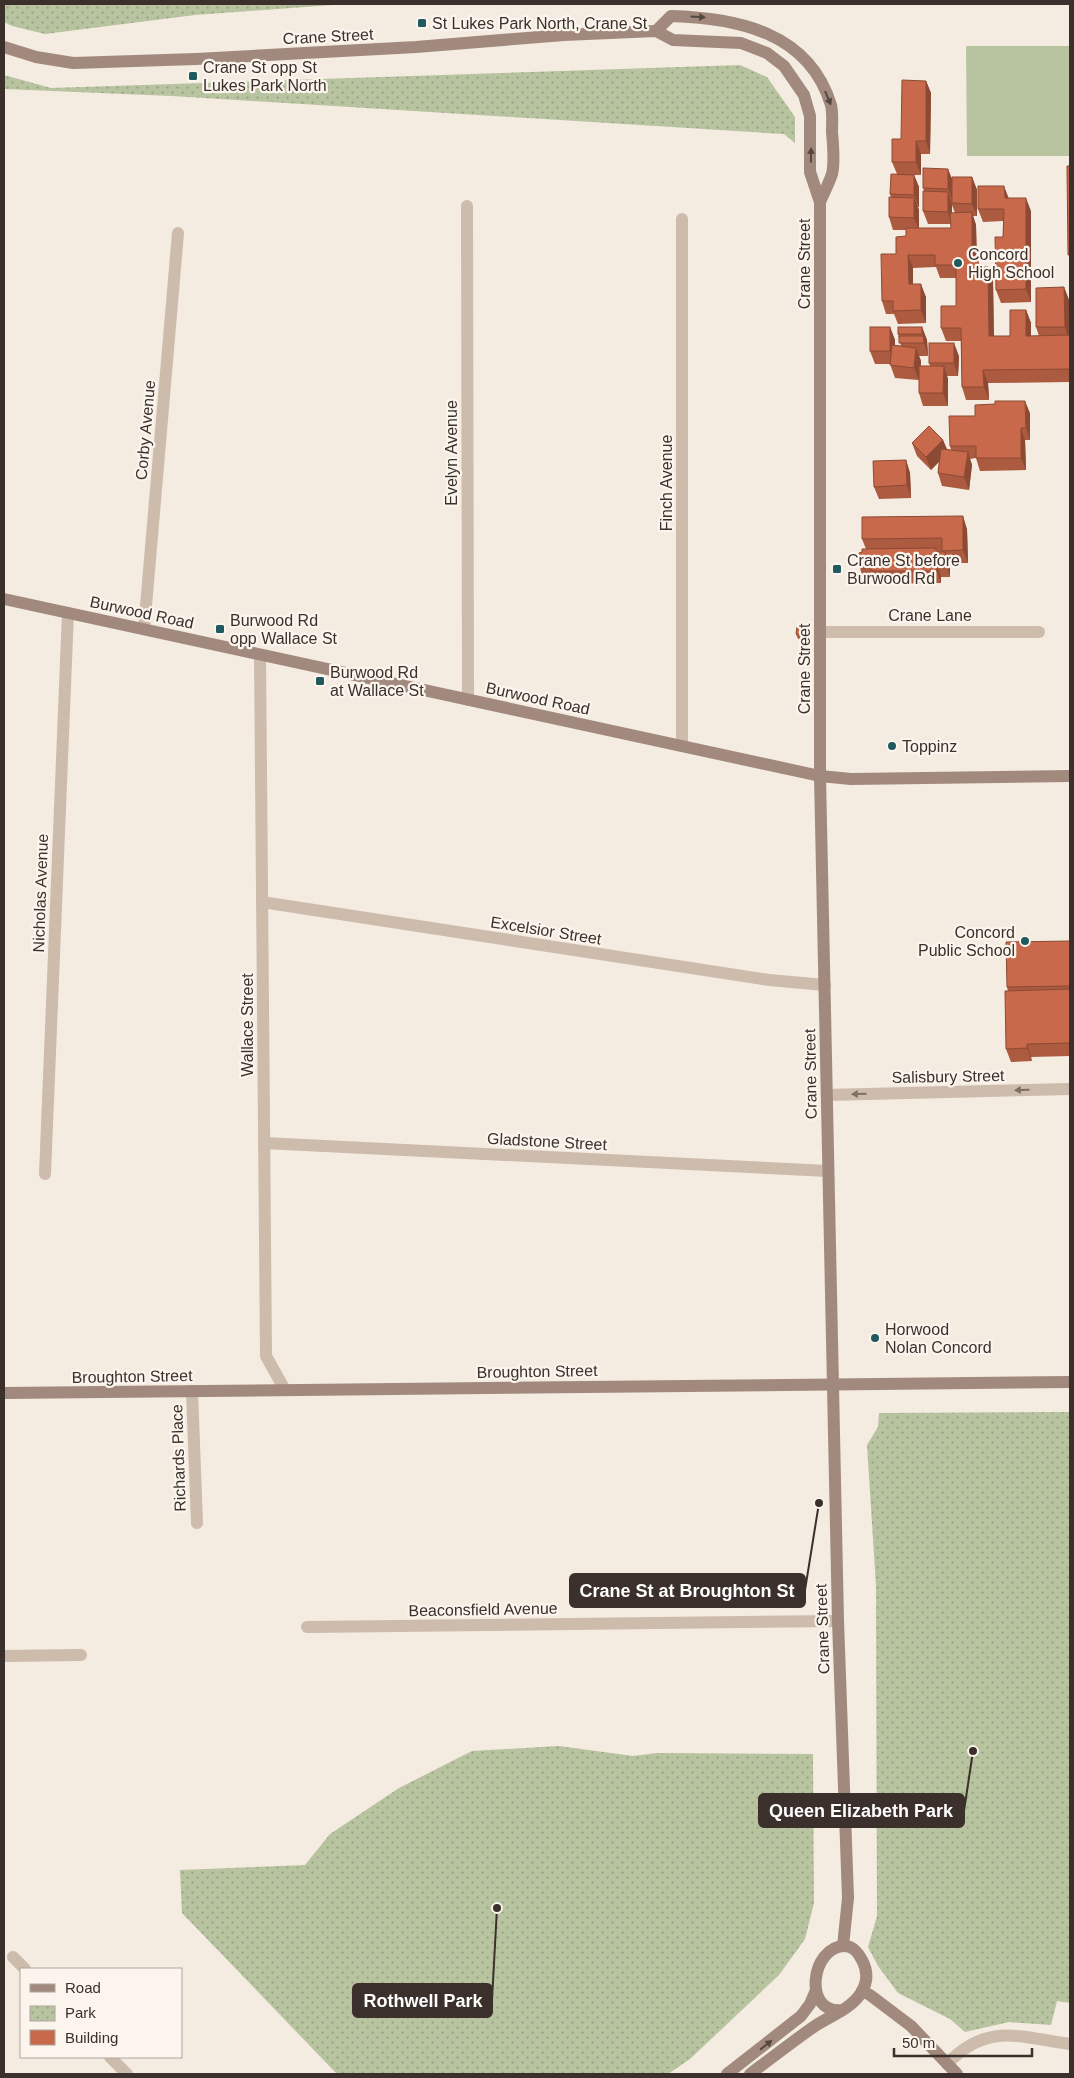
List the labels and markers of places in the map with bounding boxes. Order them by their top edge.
place label: St Lukes Park North, Crane St [432,15,648,32]
marker: St Lukes Park North, Crane St [416,17,428,29]
place label: Crane St opp St Lukes Park North [203,59,327,94]
marker: Crane St opp St Lukes Park North [187,70,199,82]
place label: Concord High School [968,246,1054,281]
marker: Concord High School [952,257,964,269]
place label: Crane St before Burwood Rd [847,552,960,587]
marker: Crane St before Burwood Rd [831,563,843,575]
place label: Burwood Rd opp Wallace St [230,612,338,647]
marker: Burwood Rd opp Wallace St [214,623,226,635]
place label: Burwood Rd at Wallace St [330,664,424,699]
marker: Burwood Rd at Wallace St [314,675,326,687]
place label: Toppinz [902,738,957,755]
marker: Toppinz [886,740,898,752]
place label: Concord Public School [918,924,1015,959]
marker: Concord Public School [1019,935,1031,947]
place label: Horwood Nolan Concord [885,1321,992,1356]
marker: Horwood Nolan Concord [869,1332,881,1344]
callout: Crane St at Broughton St [570,1574,805,1607]
callout: Queen Elizabeth Park [759,1794,964,1827]
callout: Rothwell Park [353,1984,492,2017]

